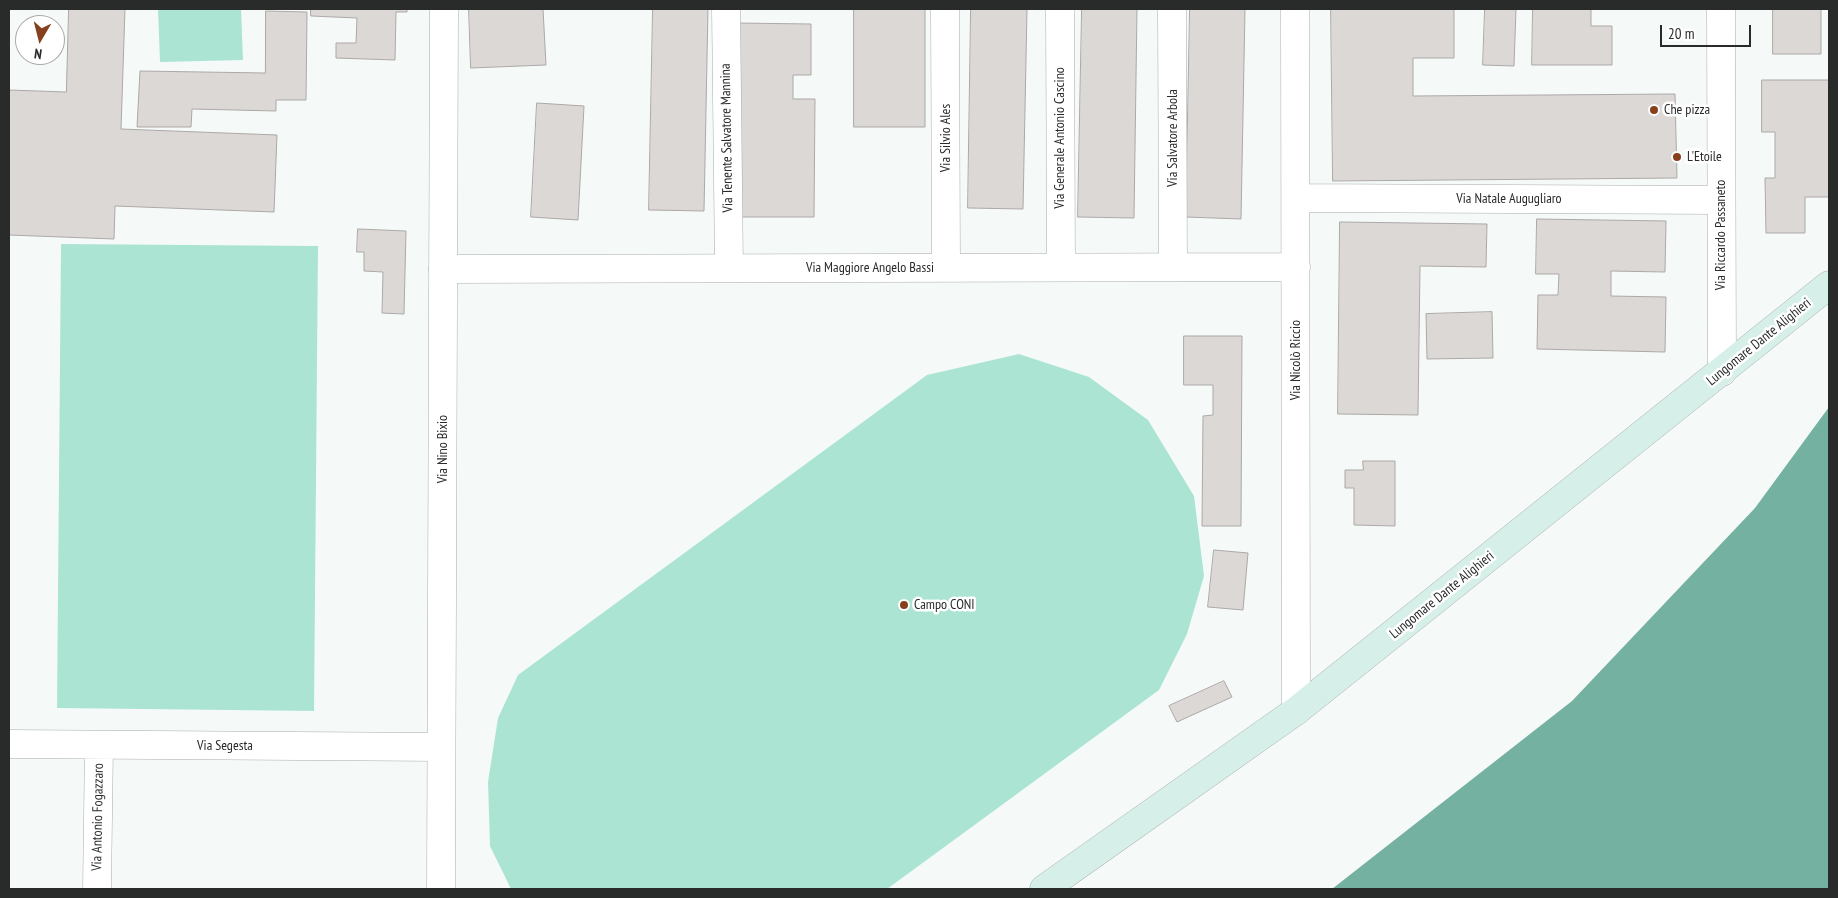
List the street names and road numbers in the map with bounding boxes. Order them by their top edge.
street label: Via Tenente Salvatore Mannina [717,63,737,213]
street label: Via Generale Antonio Cascino [1052,67,1068,209]
street label: Via Salvatore Arbola [1165,89,1181,187]
street label: Via Silvio Ales [938,104,954,172]
street label: Via Riccardo Passaneto [1713,180,1729,290]
street label: Via Natale Augugliaro [1456,191,1562,207]
street label: Via Maggiore Angelo Bassi [806,260,934,276]
street label: Lungomare Dante Alighieri [1703,295,1815,389]
street label: Via Nicolò Riccio [1288,320,1304,400]
street label: Via Nino Bixio [435,415,451,483]
street label: Lungomare Dante Alighieri [1386,548,1498,642]
street label: Via Segesta [197,738,253,754]
street label: Via Antonio Fogazzaro [89,763,107,871]

